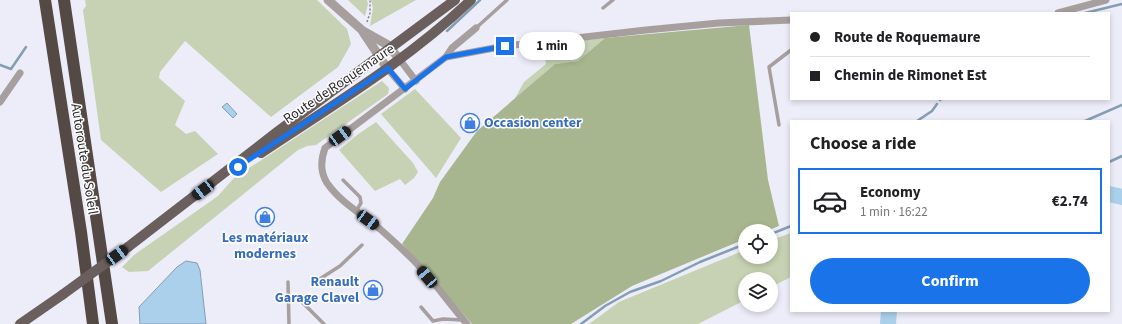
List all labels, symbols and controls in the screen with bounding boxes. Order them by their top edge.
text: Route de Roquemaure [834,27,981,48]
callout: 1 min [519,32,585,60]
route end [496,37,514,55]
text: 1 min [536,37,568,55]
street label: Route de Roquemaure [279,39,399,129]
text: Chemin de Rimonet Est [834,65,987,86]
street label: Autoroute du Soleil [65,102,103,216]
shop icon: Occasion center [459,112,481,134]
place label: Occasion center [484,113,582,133]
car [327,124,353,148]
text: Choose a ride [810,131,916,156]
route start [229,158,247,176]
car [190,178,216,202]
text: Economy [860,182,921,203]
icon: car [812,183,848,219]
text: €2.74 [1052,191,1088,212]
text: 1 min · 16:22 [860,203,928,221]
shop icon: Les matériaux modernes [254,206,276,228]
car [355,208,381,232]
map controls [738,224,778,312]
button: locate [738,224,778,264]
place label: Les matériaux modernes [222,228,308,264]
car [104,243,130,267]
button: Confirm [810,258,1090,304]
car [415,264,439,290]
place label: Renault Garage Clavel [275,272,360,308]
button: layers [738,272,778,312]
shop icon: Renault Garage Clavel [362,279,384,301]

